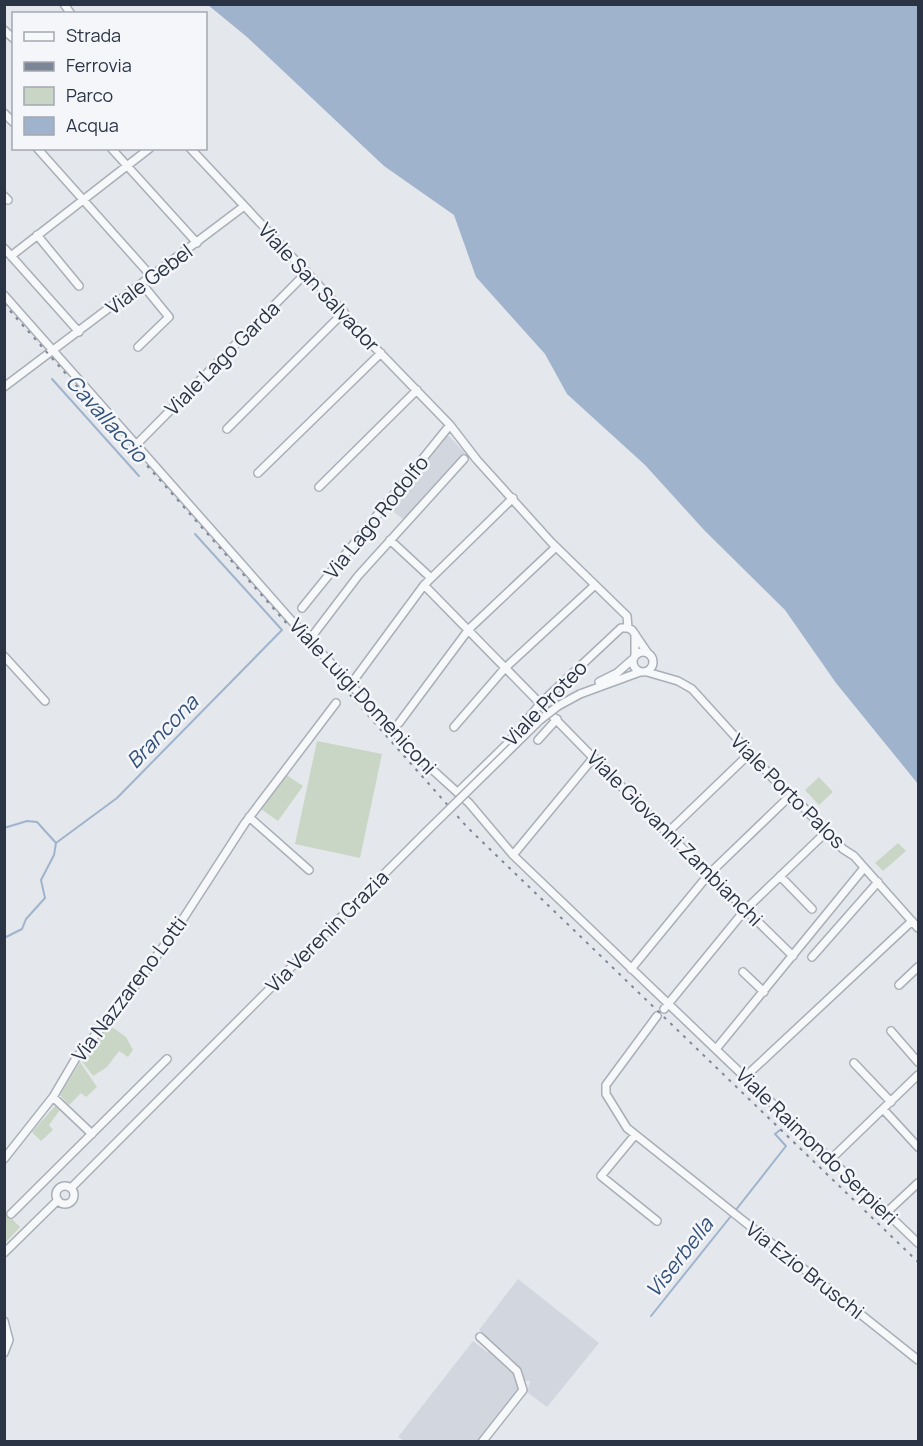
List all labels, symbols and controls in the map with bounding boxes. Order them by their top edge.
legend [12,12,207,150]
text: Strada [66,23,121,47]
text: Ferrovia [66,53,132,77]
text: Parco [66,83,113,107]
text: Acqua [66,113,119,137]
street label: Viale San Salvador [252,217,386,357]
street label: Viale Gebel [100,238,198,320]
street label: Viale Lago Garda [159,295,285,421]
water label: Cavallaccio [60,368,155,469]
street label: Via Lago Rodolfo [318,449,434,584]
street label: Viale Luigi Domeniconi [283,612,443,780]
street label: Viale Proteo [497,654,593,752]
water label: Brancona [120,687,205,774]
street label: Viale Porto Palos [725,728,851,854]
street label: Viale Giovanni Zambianchi [581,744,769,932]
street label: Via Verenin Grazia [260,864,394,998]
street label: Via Nazzareno Lotti [65,911,193,1067]
street label: Viale Raimondo Serpieri [730,1061,904,1231]
water label: Viserbella [639,1210,720,1303]
street label: Via Ezio Bruschi [740,1215,870,1325]

